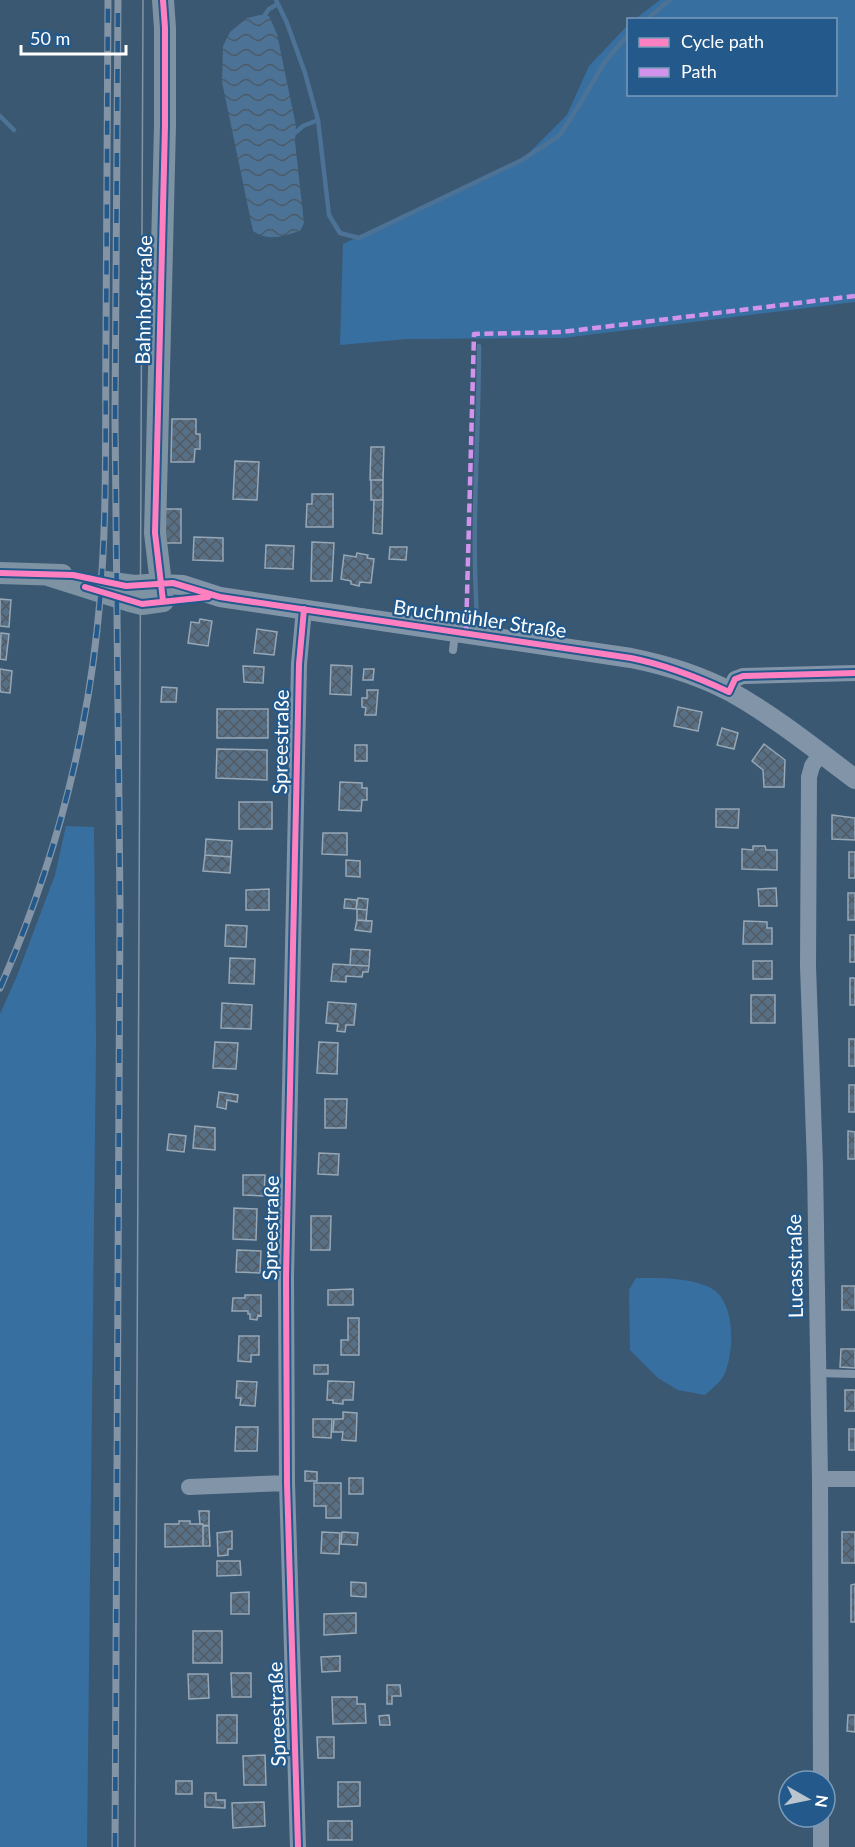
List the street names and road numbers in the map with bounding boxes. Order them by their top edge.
street label: Bahnhofstraße [130,235,156,365]
street label: Bruchmühler Straße [392,594,568,642]
street label: Spreestraße [267,689,293,795]
street label: Spreestraße [257,1175,283,1281]
street label: Lucasstraße [781,1214,807,1318]
street label: Spreestraße [262,1661,290,1767]

